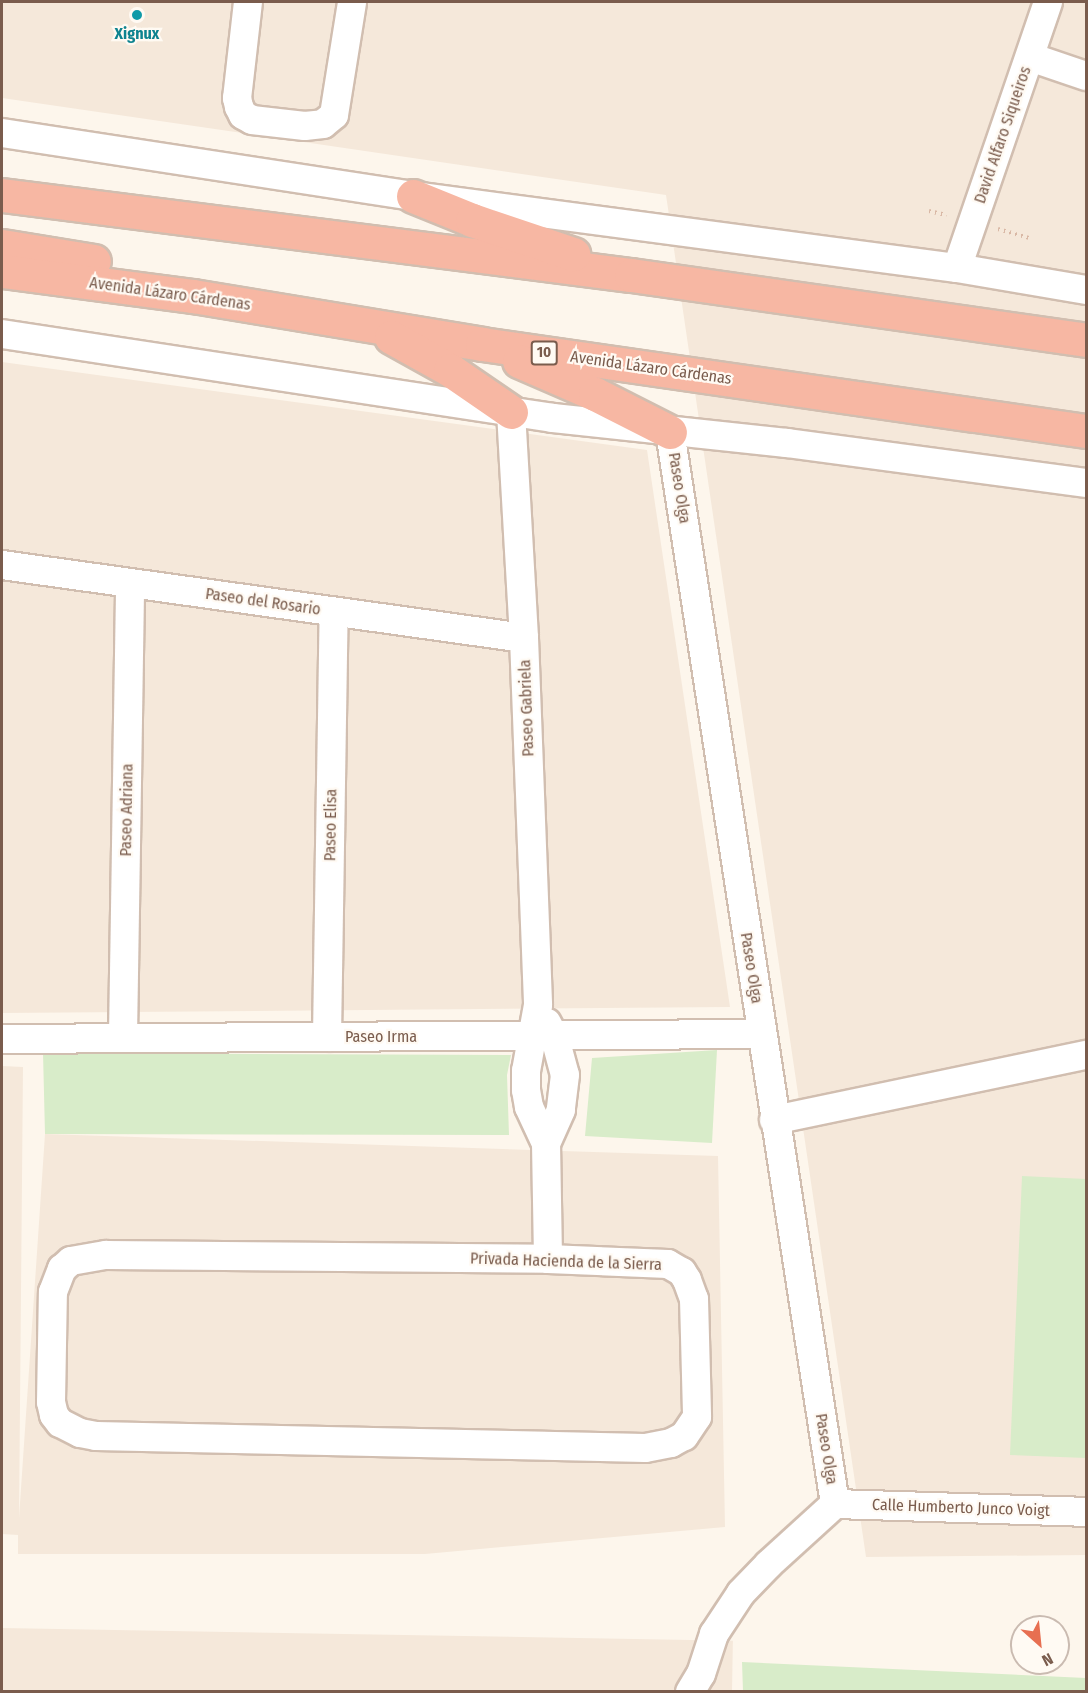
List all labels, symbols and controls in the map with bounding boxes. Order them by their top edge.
marker: Xignux [130,8,144,22]
place label: Xignux [115,24,159,44]
street label: David Alfaro Siqueiros [971,64,1035,206]
street label: Avenida Lázaro Cárdenas [88,273,252,315]
road number: 10 [530,341,558,365]
street label: Avenida Lázaro Cárdenas [569,347,733,389]
street label: Paseo Olga [664,451,694,525]
street label: Paseo del Rosario [204,584,322,620]
street label: Paseo Gabriela [516,659,538,757]
street label: Paseo Adriana [117,763,137,857]
street label: Paseo Elisa [321,789,341,861]
street label: Paseo Olga [736,931,766,1005]
street label: Paseo Irma [345,1027,417,1047]
street label: Privada Hacienda de la Sierra [470,1249,662,1275]
street label: Paseo Olga [811,1412,841,1486]
street label: Calle Humberto Junco Voigt [872,1495,1050,1521]
north arrow [1010,1615,1070,1675]
text: N [1039,1649,1056,1670]

